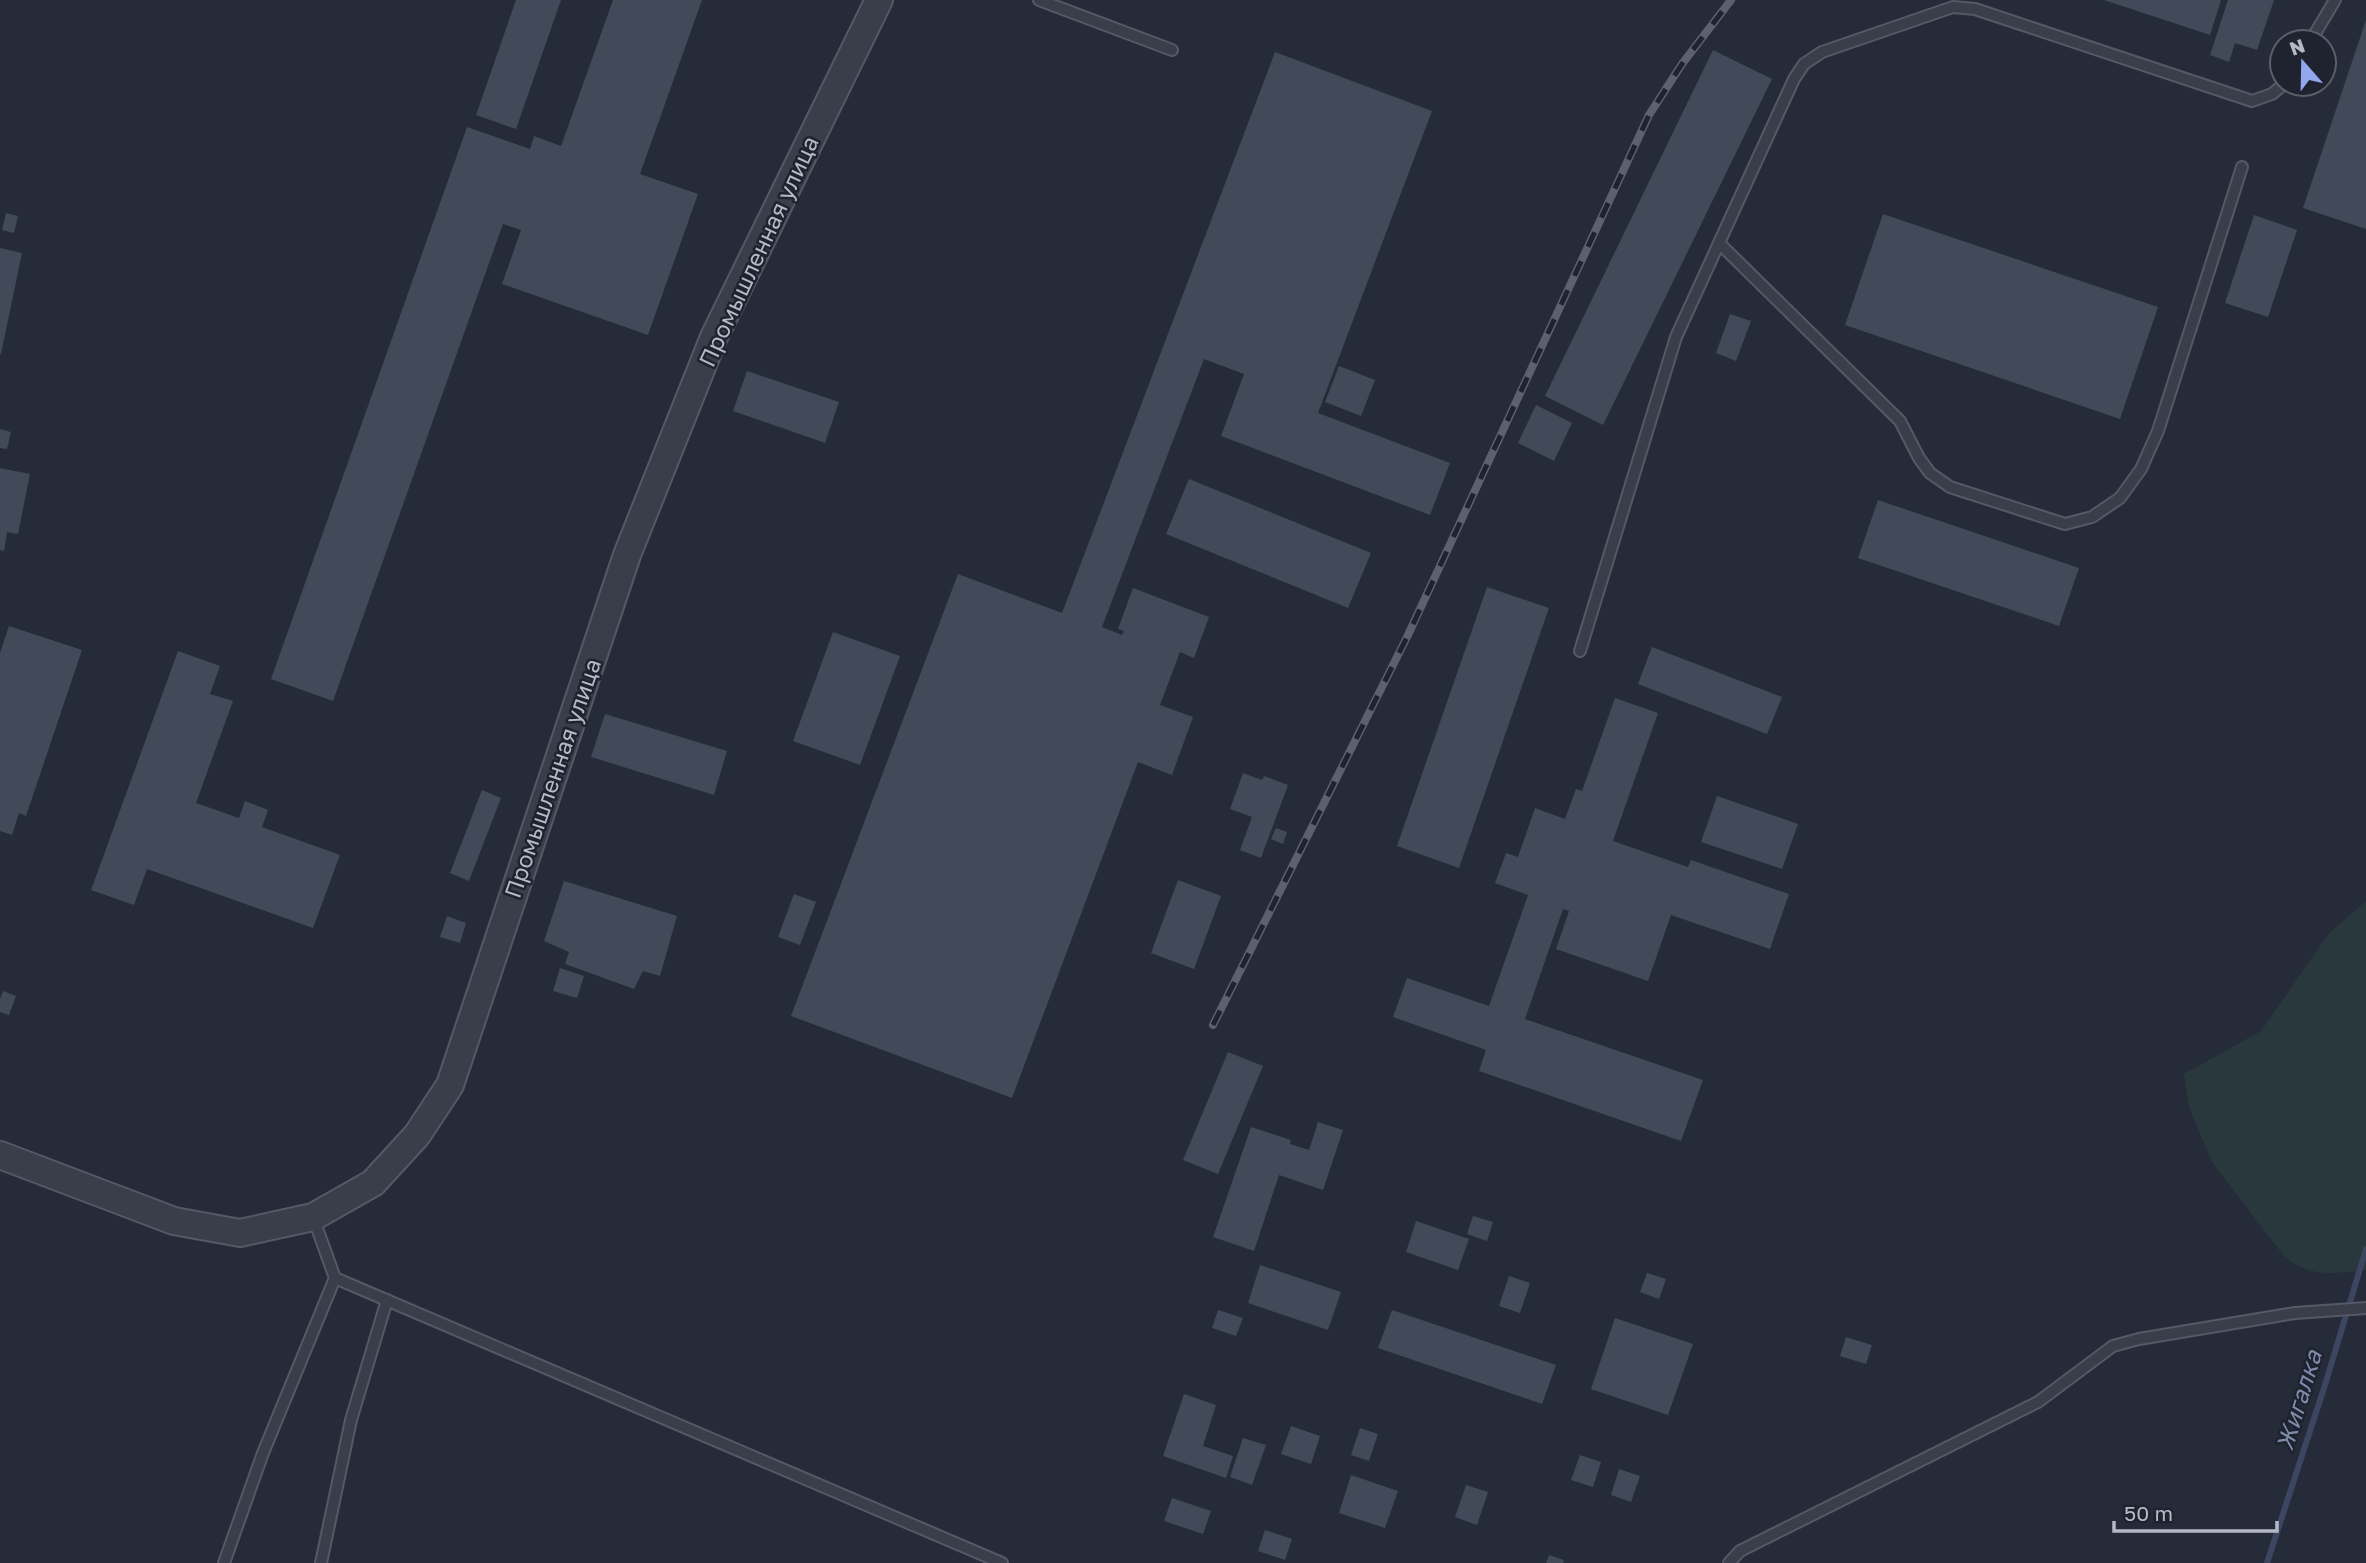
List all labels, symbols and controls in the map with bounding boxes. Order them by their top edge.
north arrow [2268,28,2338,98]
text: N [2286,33,2308,60]
street label: Промышленная улица [692,131,824,371]
street label: Промышленная улица [498,655,606,901]
water label: Жигалка [2269,1345,2327,1453]
scale bar [2114,1490,2277,1534]
text: 50 m [2124,1500,2173,1526]

